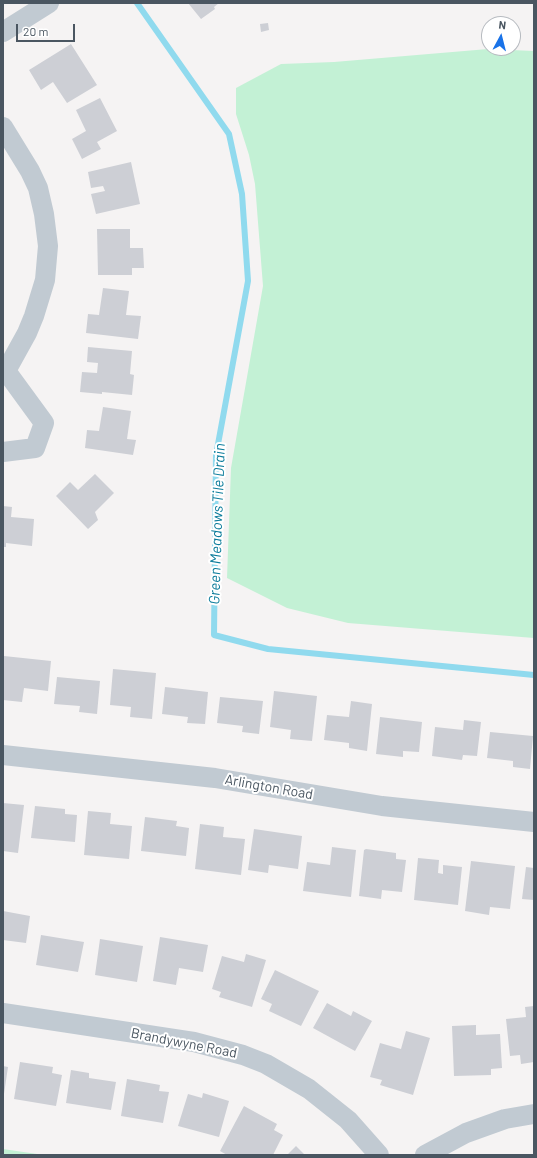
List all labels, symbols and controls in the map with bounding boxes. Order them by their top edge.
scale bar [18,16,77,42]
north arrow [481,16,521,56]
text: N [498,18,507,31]
text: 20 m [23,24,49,38]
water label: Green Meadows Tile Drain [205,443,229,605]
street label: Arlington Road [224,771,314,803]
street label: Brandywyne Road [130,1024,238,1062]

